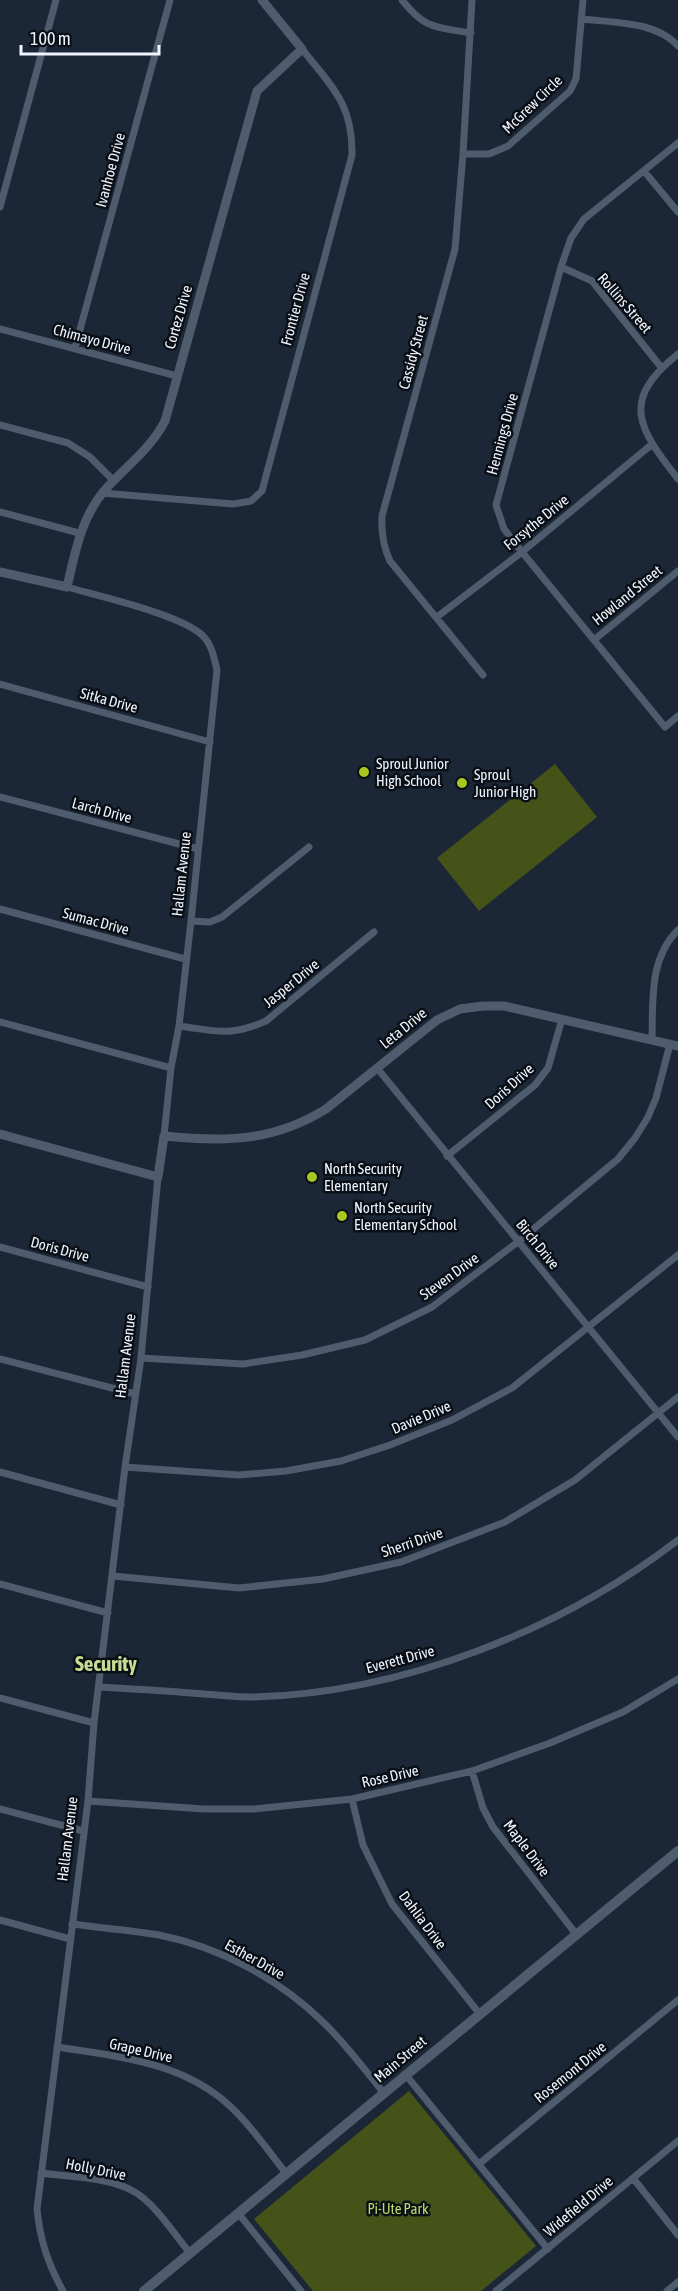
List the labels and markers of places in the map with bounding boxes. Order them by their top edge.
place label: Sproul Junior High School [376,755,449,789]
marker: Sproul Junior High School [357,765,371,779]
place label: Sproul Junior High [474,766,536,800]
marker: Sproul Junior High [455,776,469,790]
place label: North Security Elementary [324,1160,402,1194]
marker: North Security Elementary [305,1170,319,1184]
place label: North Security Elementary School [354,1199,457,1233]
marker: North Security Elementary School [335,1209,349,1223]

